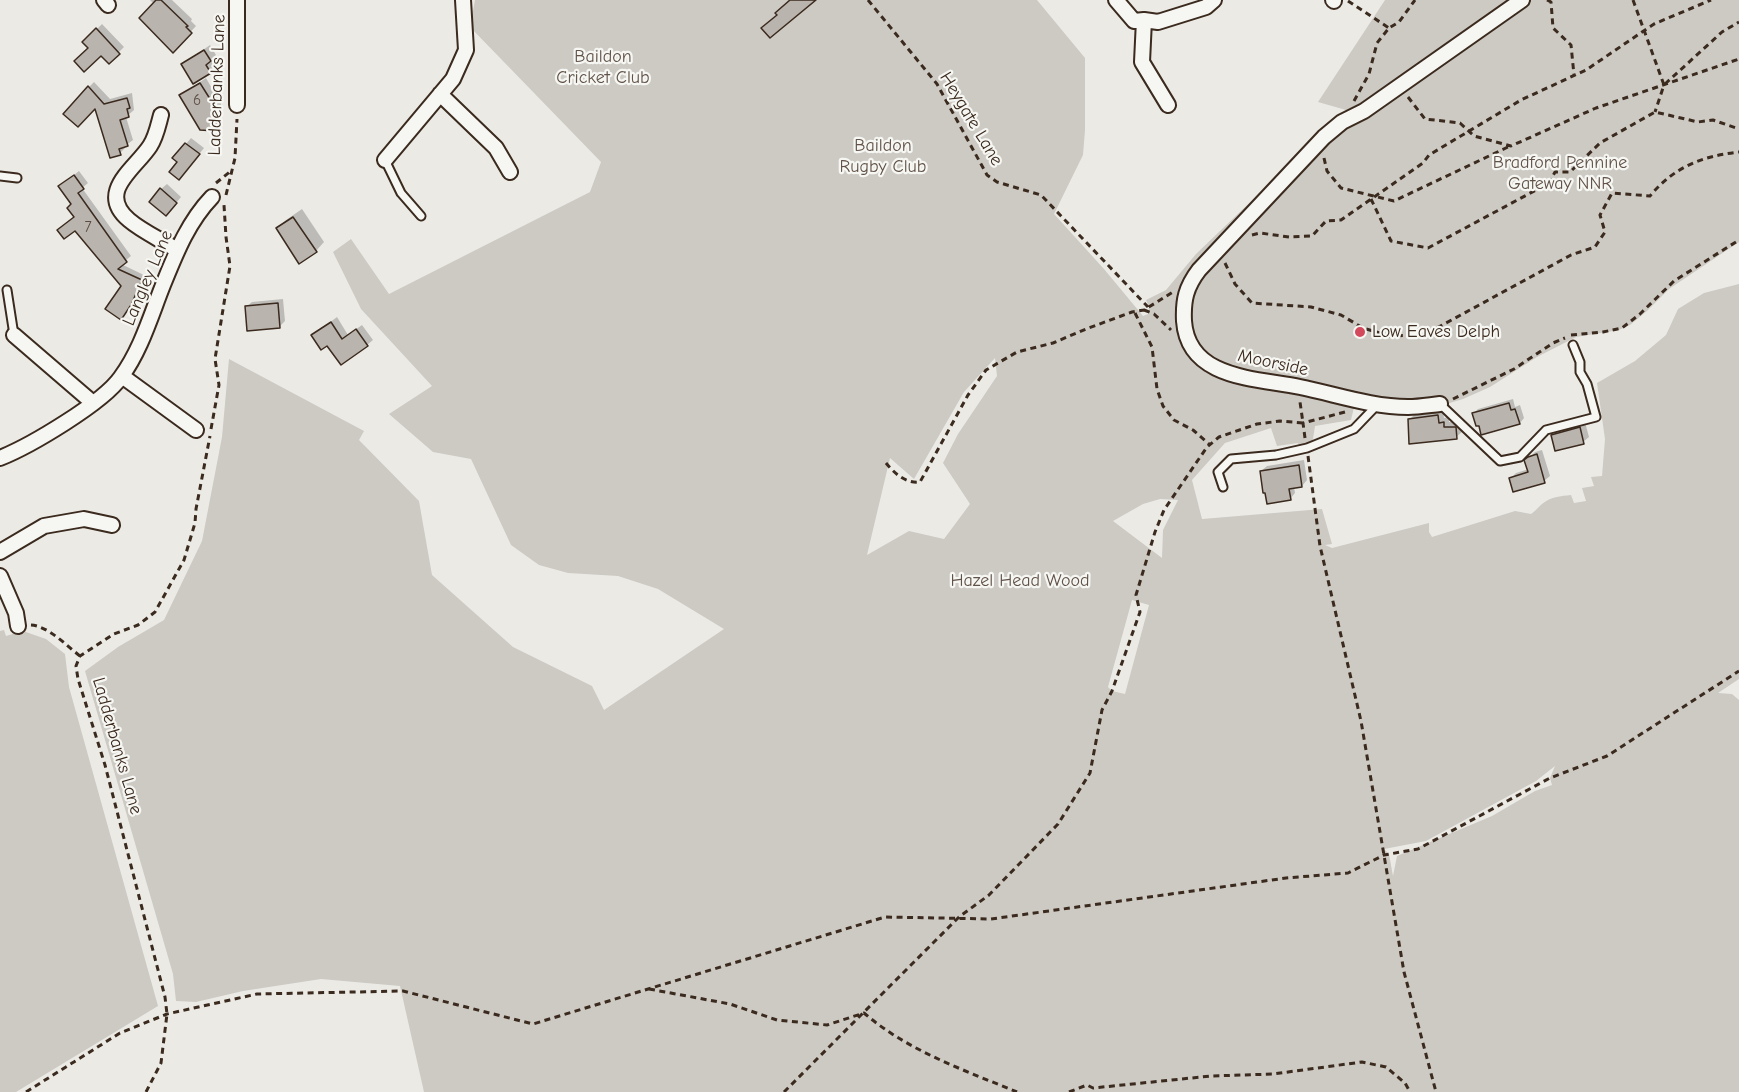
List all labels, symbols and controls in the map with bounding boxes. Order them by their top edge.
street label: Ladderbanks Lane [204,14,230,156]
park label: Baildon Cricket Club [556,46,650,88]
street label: Heygate Lane [935,68,1007,170]
house number: 6 [193,92,201,110]
park label: Baildon Rugby Club [840,135,926,178]
park label: Bradford Pennine Gateway NNR [1493,152,1627,195]
house number: 7 [84,219,92,237]
street label: Langley Lane [118,227,178,329]
place label: Low Eaves Delph [1372,321,1500,343]
marker: Low Eaves Delph [1353,325,1367,339]
street label: Moorside [1236,345,1310,381]
park label: Hazel Head Wood [950,570,1090,592]
street label: Ladderbanks Lane [87,675,147,817]

